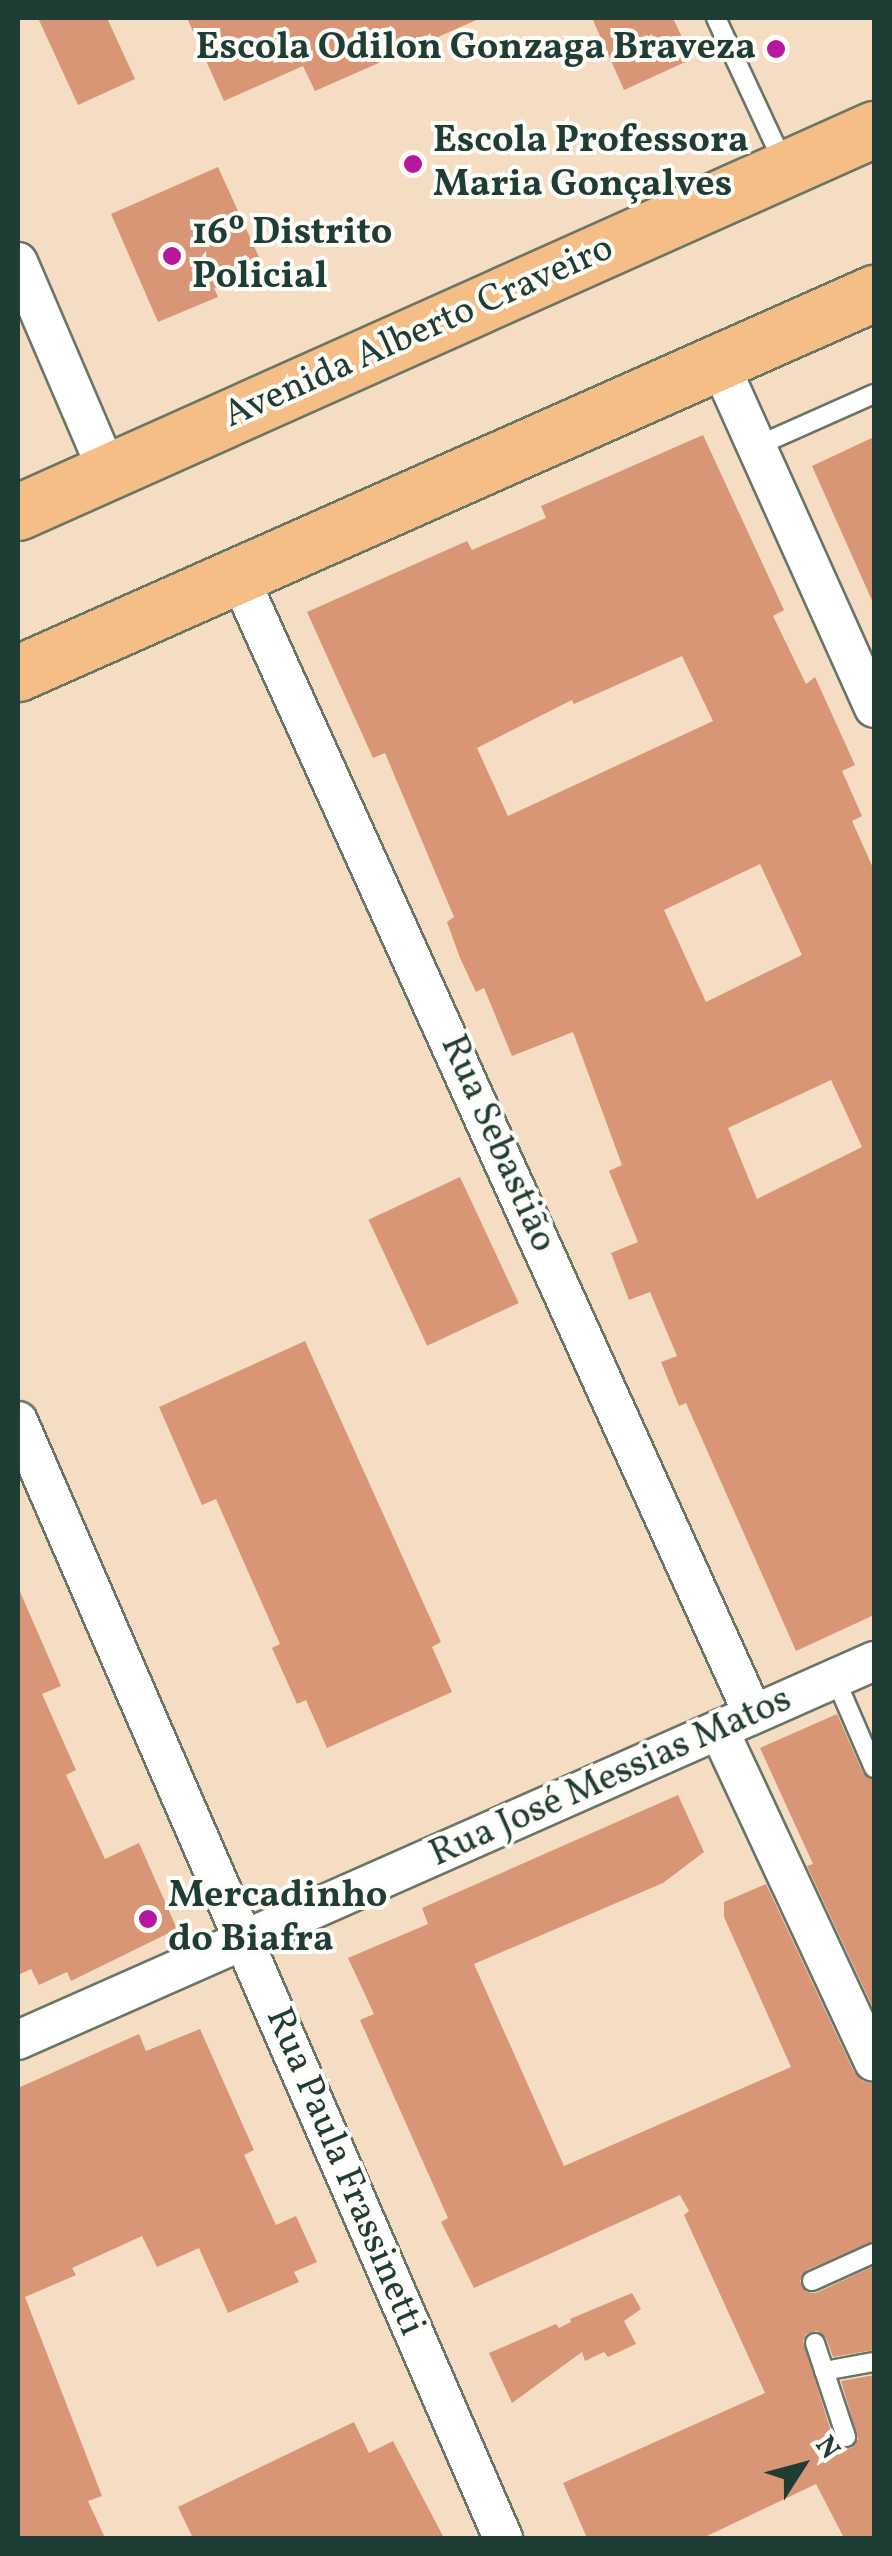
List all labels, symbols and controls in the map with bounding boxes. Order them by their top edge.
place label: Escola Odilon Gonzaga Braveza [196,26,756,72]
marker: Escola Odilon Gonzaga Braveza [765,38,787,60]
place label: Escola Professora Maria Gonçalves [433,119,749,208]
marker: Escola Professora Maria Gonçalves [402,153,424,175]
place label: 16º Distrito Policial [192,211,392,300]
street label: Avenida Alberto Craveiro [217,226,621,440]
marker: 16º Distrito Policial [161,245,183,267]
street label: Rua Sebastião [429,1028,565,1260]
street label: Rua José Messias Matos [423,1678,799,1878]
place label: Mercadinho do Biafra [168,1874,387,1964]
marker: Mercadinho do Biafra [137,1908,159,1930]
street label: Rua Paula Frassinetti [254,2001,434,2343]
north arrow [752,2416,852,2516]
text: N [805,2428,848,2468]

